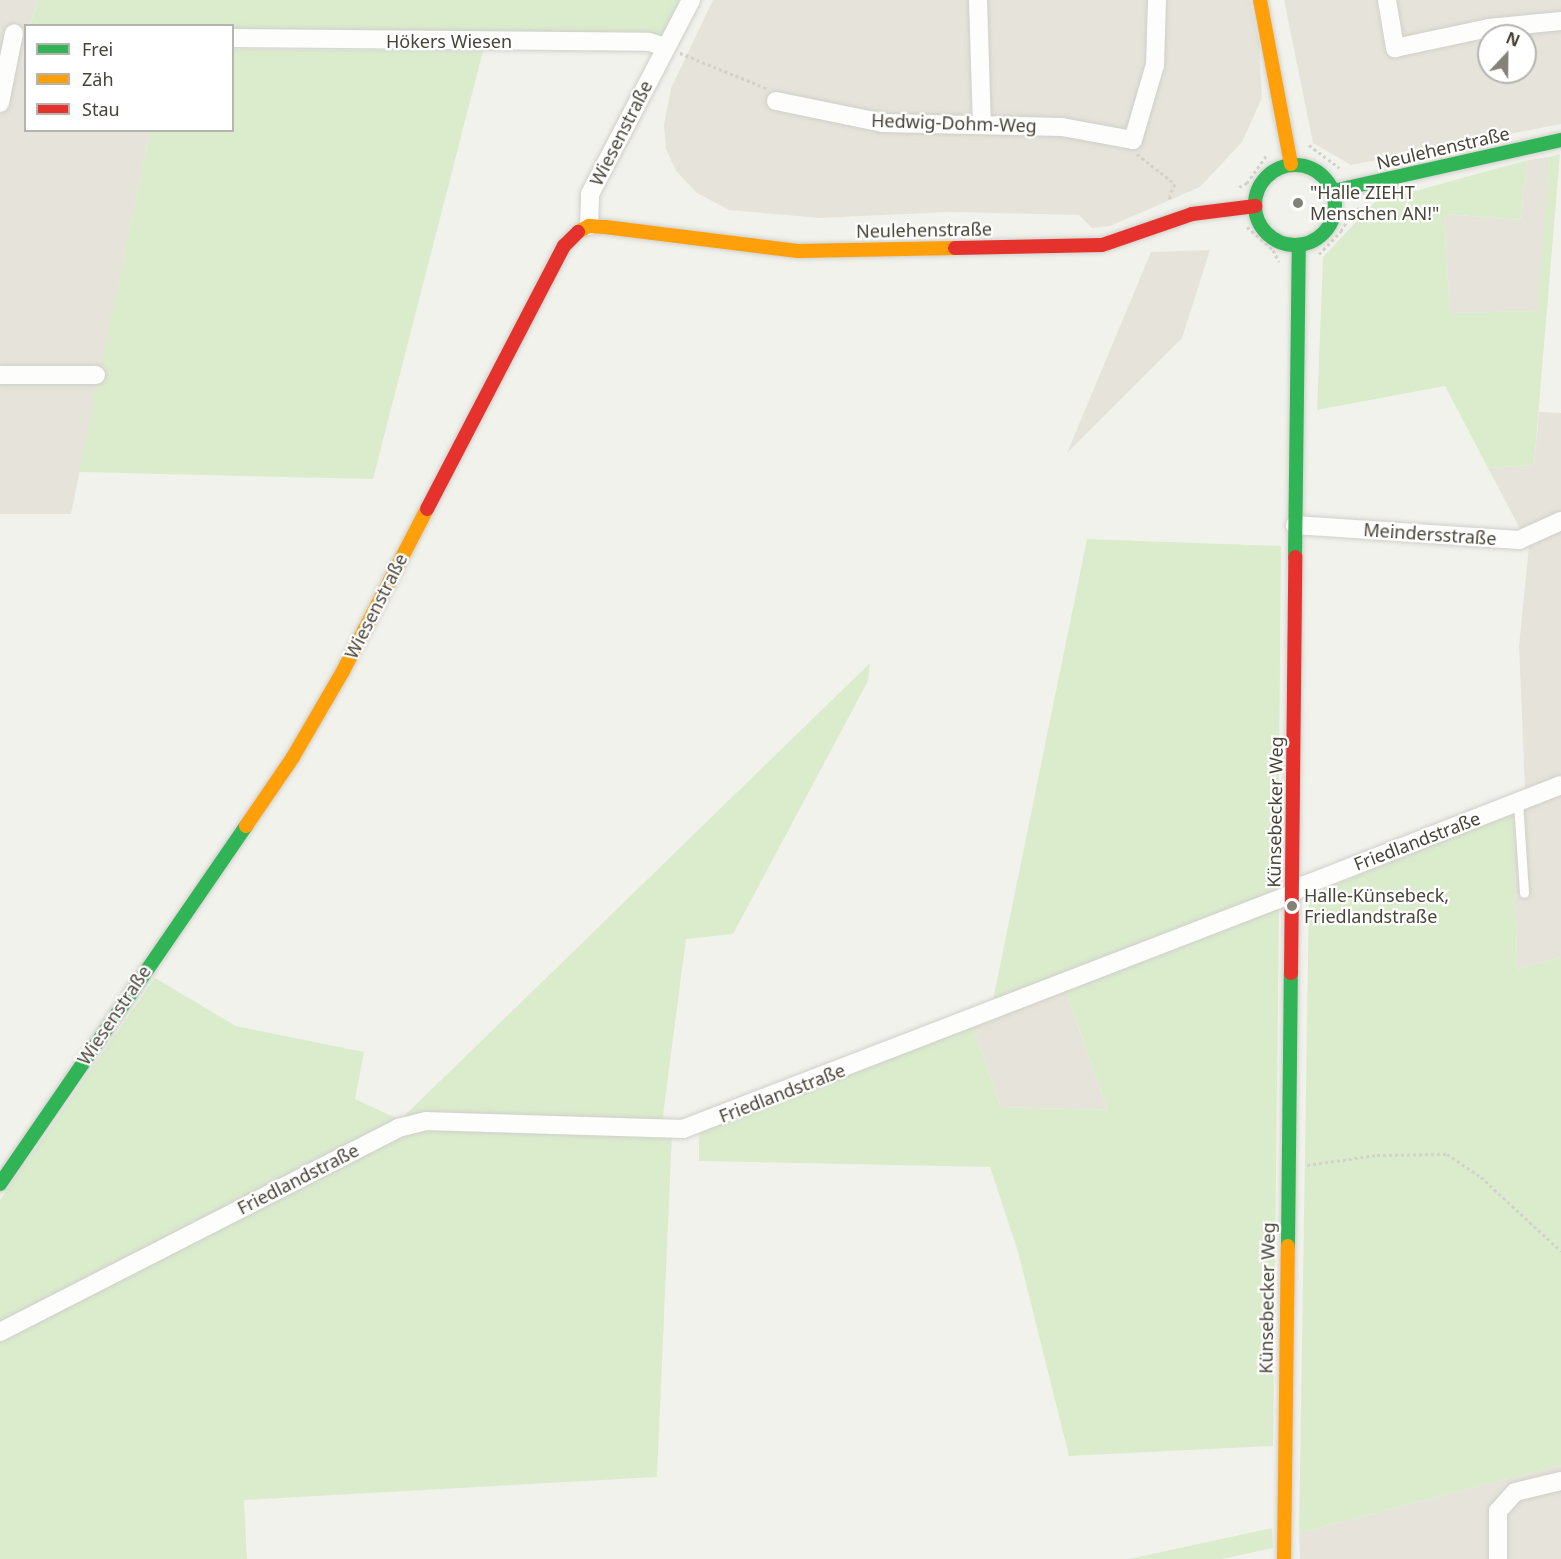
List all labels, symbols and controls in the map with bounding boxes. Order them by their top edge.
legend [24,24,234,132]
north arrow [1477,24,1537,84]
text: N [1503,27,1523,52]
street label: Hökers Wiesen [386,30,512,52]
text: Frei [82,37,113,61]
text: Zäh [82,67,114,91]
street label: Wiesenstraße [585,77,657,189]
text: Stau [82,97,120,121]
street label: Hedwig-Dohm-Weg [871,109,1037,137]
street label: Neulehenstraße [1374,122,1512,174]
place label: "Halle ZIEHT Menschen AN!" [1310,182,1439,224]
marker: "Halle ZIEHT Menschen AN!" [1291,196,1305,210]
street label: Neulehenstraße [856,218,992,242]
street label: Meindersstraße [1363,519,1497,549]
street label: Wiesenstraße [340,550,412,662]
street label: Künsebecker Weg [1263,736,1287,888]
street label: Friedlandstraße [1351,807,1483,875]
place label: Halle-Künsebeck, Friedlandstraße [1304,885,1449,928]
marker: Halle-Künsebeck, Friedlandstraße [1285,899,1299,913]
street label: Wiesenstraße [73,961,155,1069]
street label: Friedlandstraße [716,1059,848,1127]
street label: Friedlandstraße [234,1139,362,1219]
street label: Künsebecker Weg [1255,1222,1279,1374]

